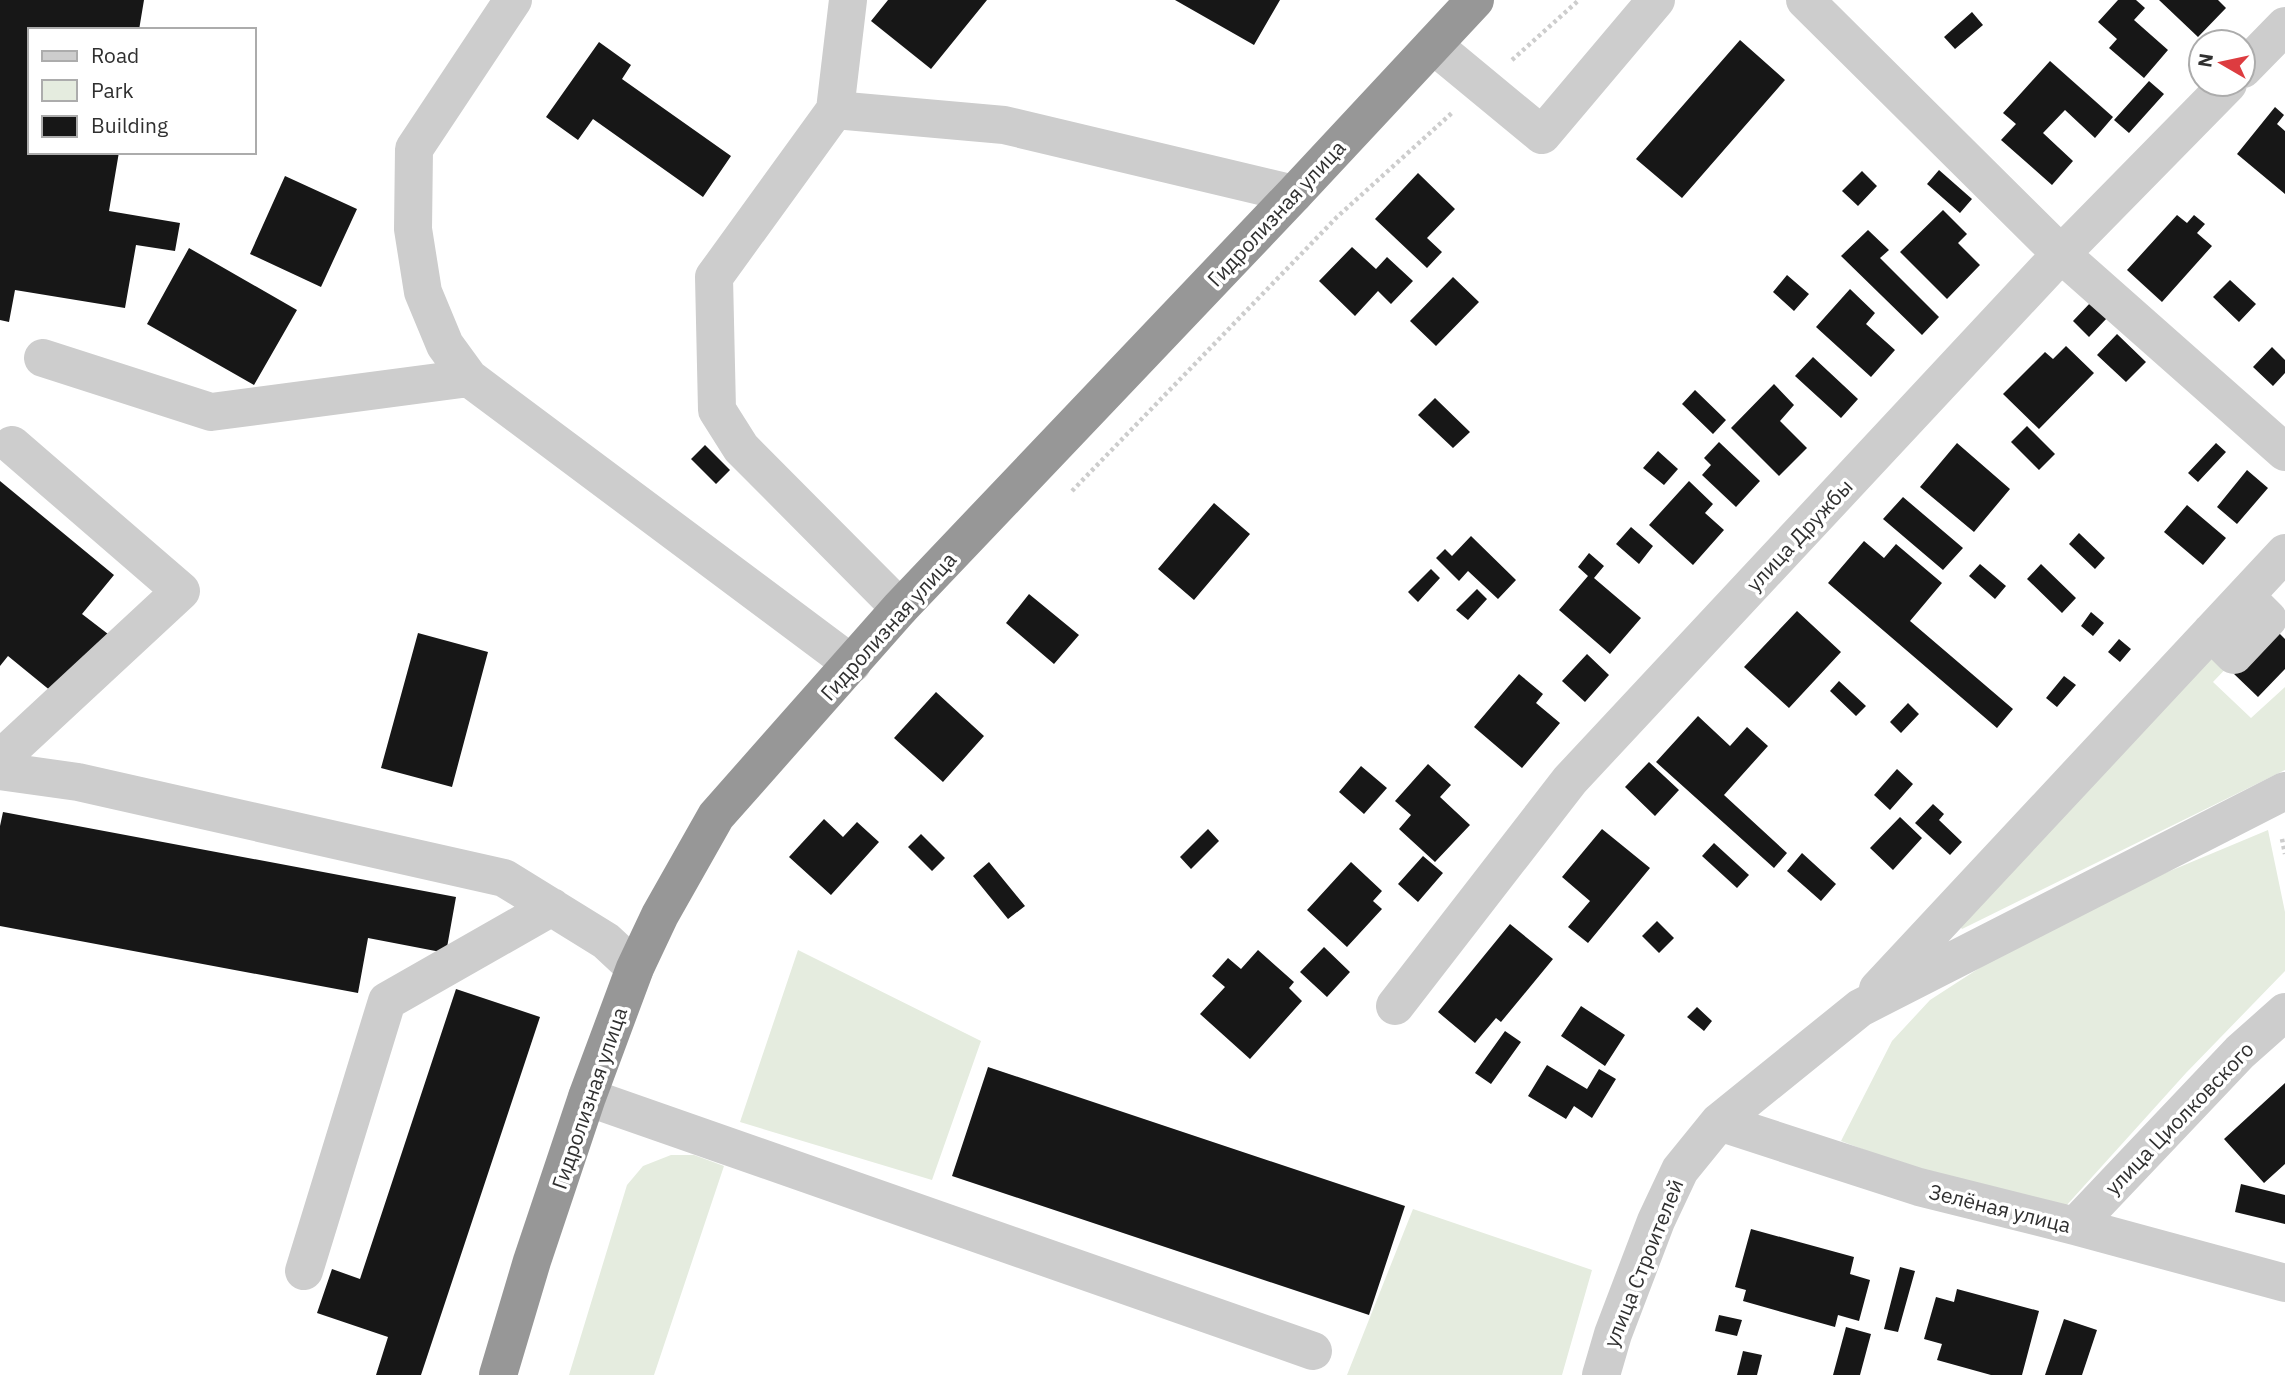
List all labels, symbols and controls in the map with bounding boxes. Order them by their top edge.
legend [28,28,256,154]
north arrow [2187,28,2257,98]
text: Road [91,41,139,69]
text: N [2192,52,2218,69]
text: Park [91,76,134,104]
text: Building [91,111,168,139]
street label: Гидролизная улица [1201,134,1351,292]
street label: улица Дружбы [1740,473,1858,597]
street label: Гидролизная улица [814,546,962,706]
street label: Гидролизная улица [545,1003,633,1193]
street label: улица Циолковского [2098,1035,2260,1201]
street label: улица Строителей [1596,1175,1690,1351]
street label: Зелёная улица [1926,1177,2074,1239]

